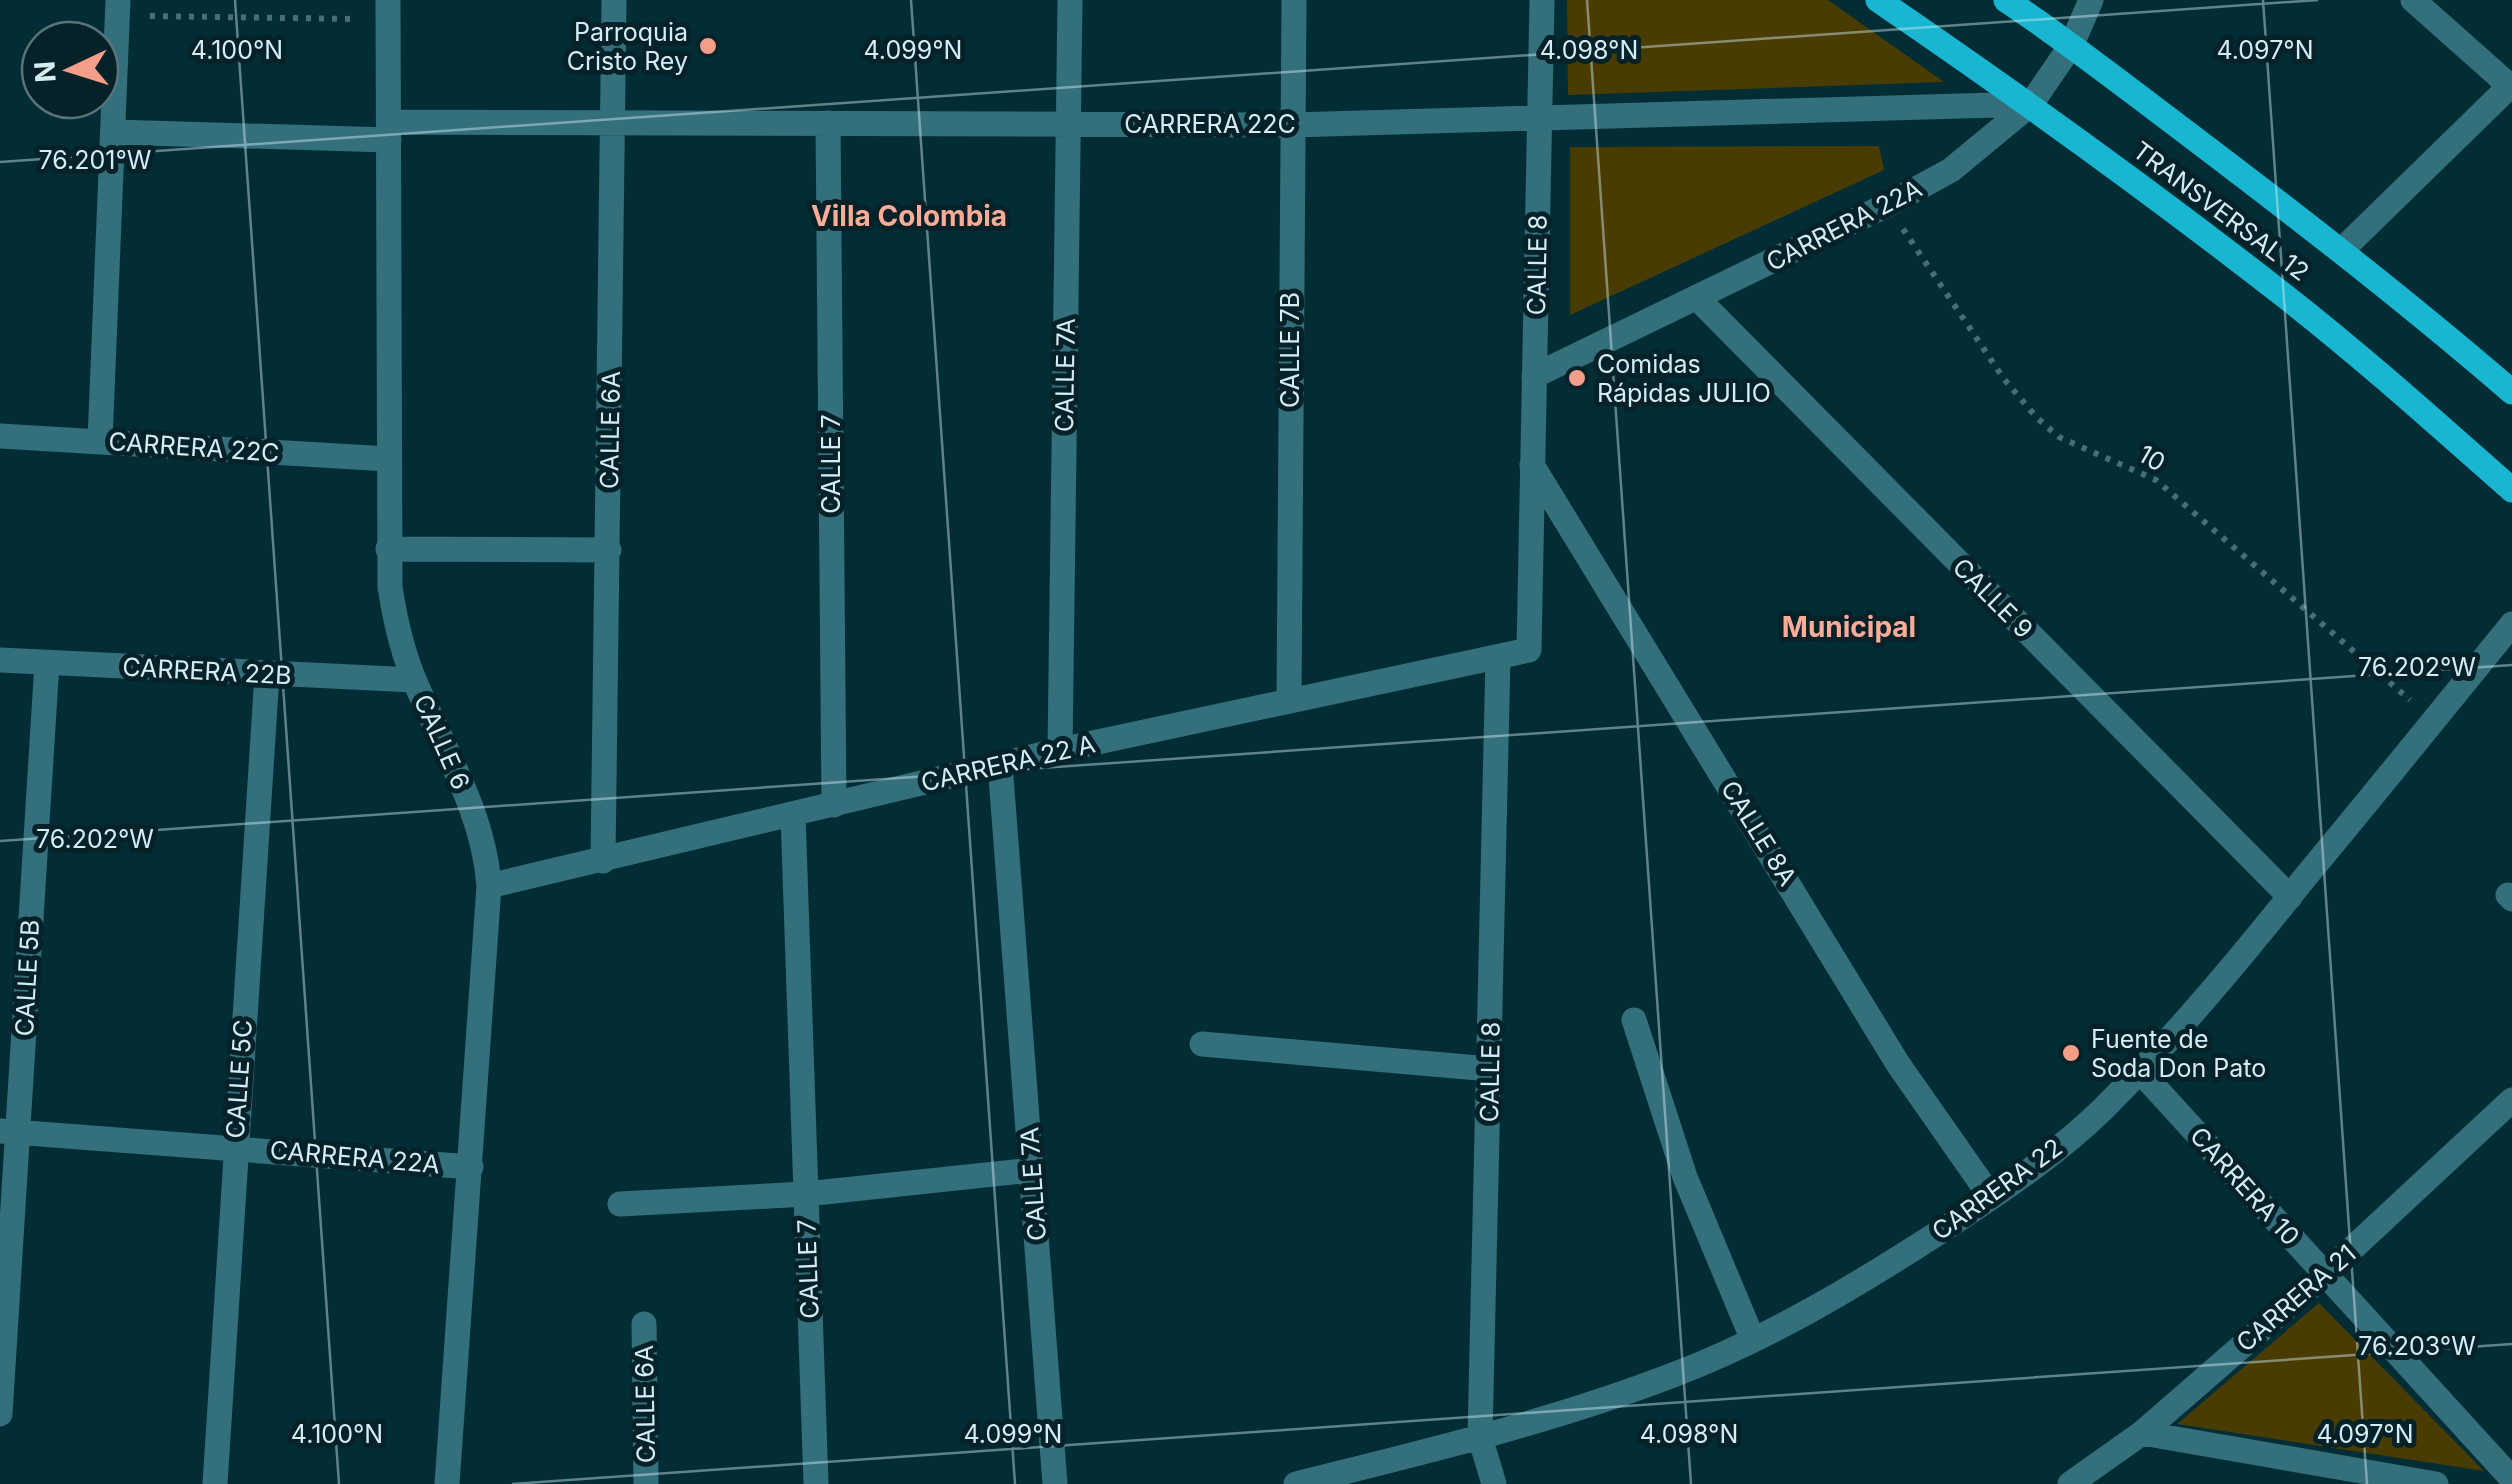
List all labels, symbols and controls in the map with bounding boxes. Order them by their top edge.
place label: Parroquia Cristo Rey [567,17,688,76]
north arrow [20,20,120,120]
text: 4.100°N [191,35,283,65]
marker: Parroquia Cristo Rey [697,35,719,57]
text: 4.099°N [864,35,962,65]
text: 4.098°N [1540,35,1638,65]
text: 4.097°N [2216,35,2314,65]
text: N [27,60,63,84]
street label: CARRERA 22C [1124,109,1296,139]
street label: TRANSVERSAL 12 [2127,135,2315,287]
text: 76.201°W [39,145,151,175]
street label: CARRERA 22A [1761,173,1927,277]
district label: Villa Colombia [811,199,1007,233]
street label: CALLE 8 [1521,214,1553,316]
street label: CALLE 7B [1275,292,1305,408]
street label: CALLE 7A [1049,318,1081,432]
place label: Comidas Rápidas JULIO [1597,349,1771,408]
marker: Comidas Rápidas JULIO [1566,367,1588,389]
street label: CALLE 6A [594,371,626,489]
street label: CALLE 7 [816,414,846,514]
street label: CARRERA 22C [107,426,281,468]
street label: 10 [2133,439,2171,477]
street label: CALLE 9 [1947,552,2039,644]
district label: Municipal [1782,610,1916,644]
street label: CARRERA 22B [122,652,292,690]
text: 76.202°W [2358,652,2476,682]
street label: CALLE 6 [408,690,476,794]
street label: CARRERA 22 A [918,728,1098,798]
street label: CALLE 8A [1715,775,1803,891]
text: 76.202°W [36,824,154,854]
street label: CALLE 5B [9,919,45,1037]
street label: CALLE 5C [220,1019,258,1139]
street label: CALLE 8 [1474,1021,1506,1123]
place label: Fuente de Soda Don Pato [2091,1024,2266,1083]
marker: Fuente de Soda Don Pato [2060,1042,2082,1064]
street label: CARRERA 10 [2184,1121,2306,1251]
street label: CALLE 7A [1014,1126,1052,1242]
street label: CARRERA 22 [1926,1132,2068,1246]
street label: CARRERA 22A [269,1135,441,1179]
street label: CALLE 7 [791,1219,825,1319]
street label: CARRERA 21 [2230,1238,2362,1358]
text: 76.203°W [2358,1331,2476,1361]
street label: CALLE 6A [629,1345,661,1463]
text: 4.100°N [291,1419,383,1449]
text: 4.099°N [964,1419,1062,1449]
text: 4.098°N [1640,1419,1738,1449]
text: 4.097°N [2316,1419,2414,1449]

